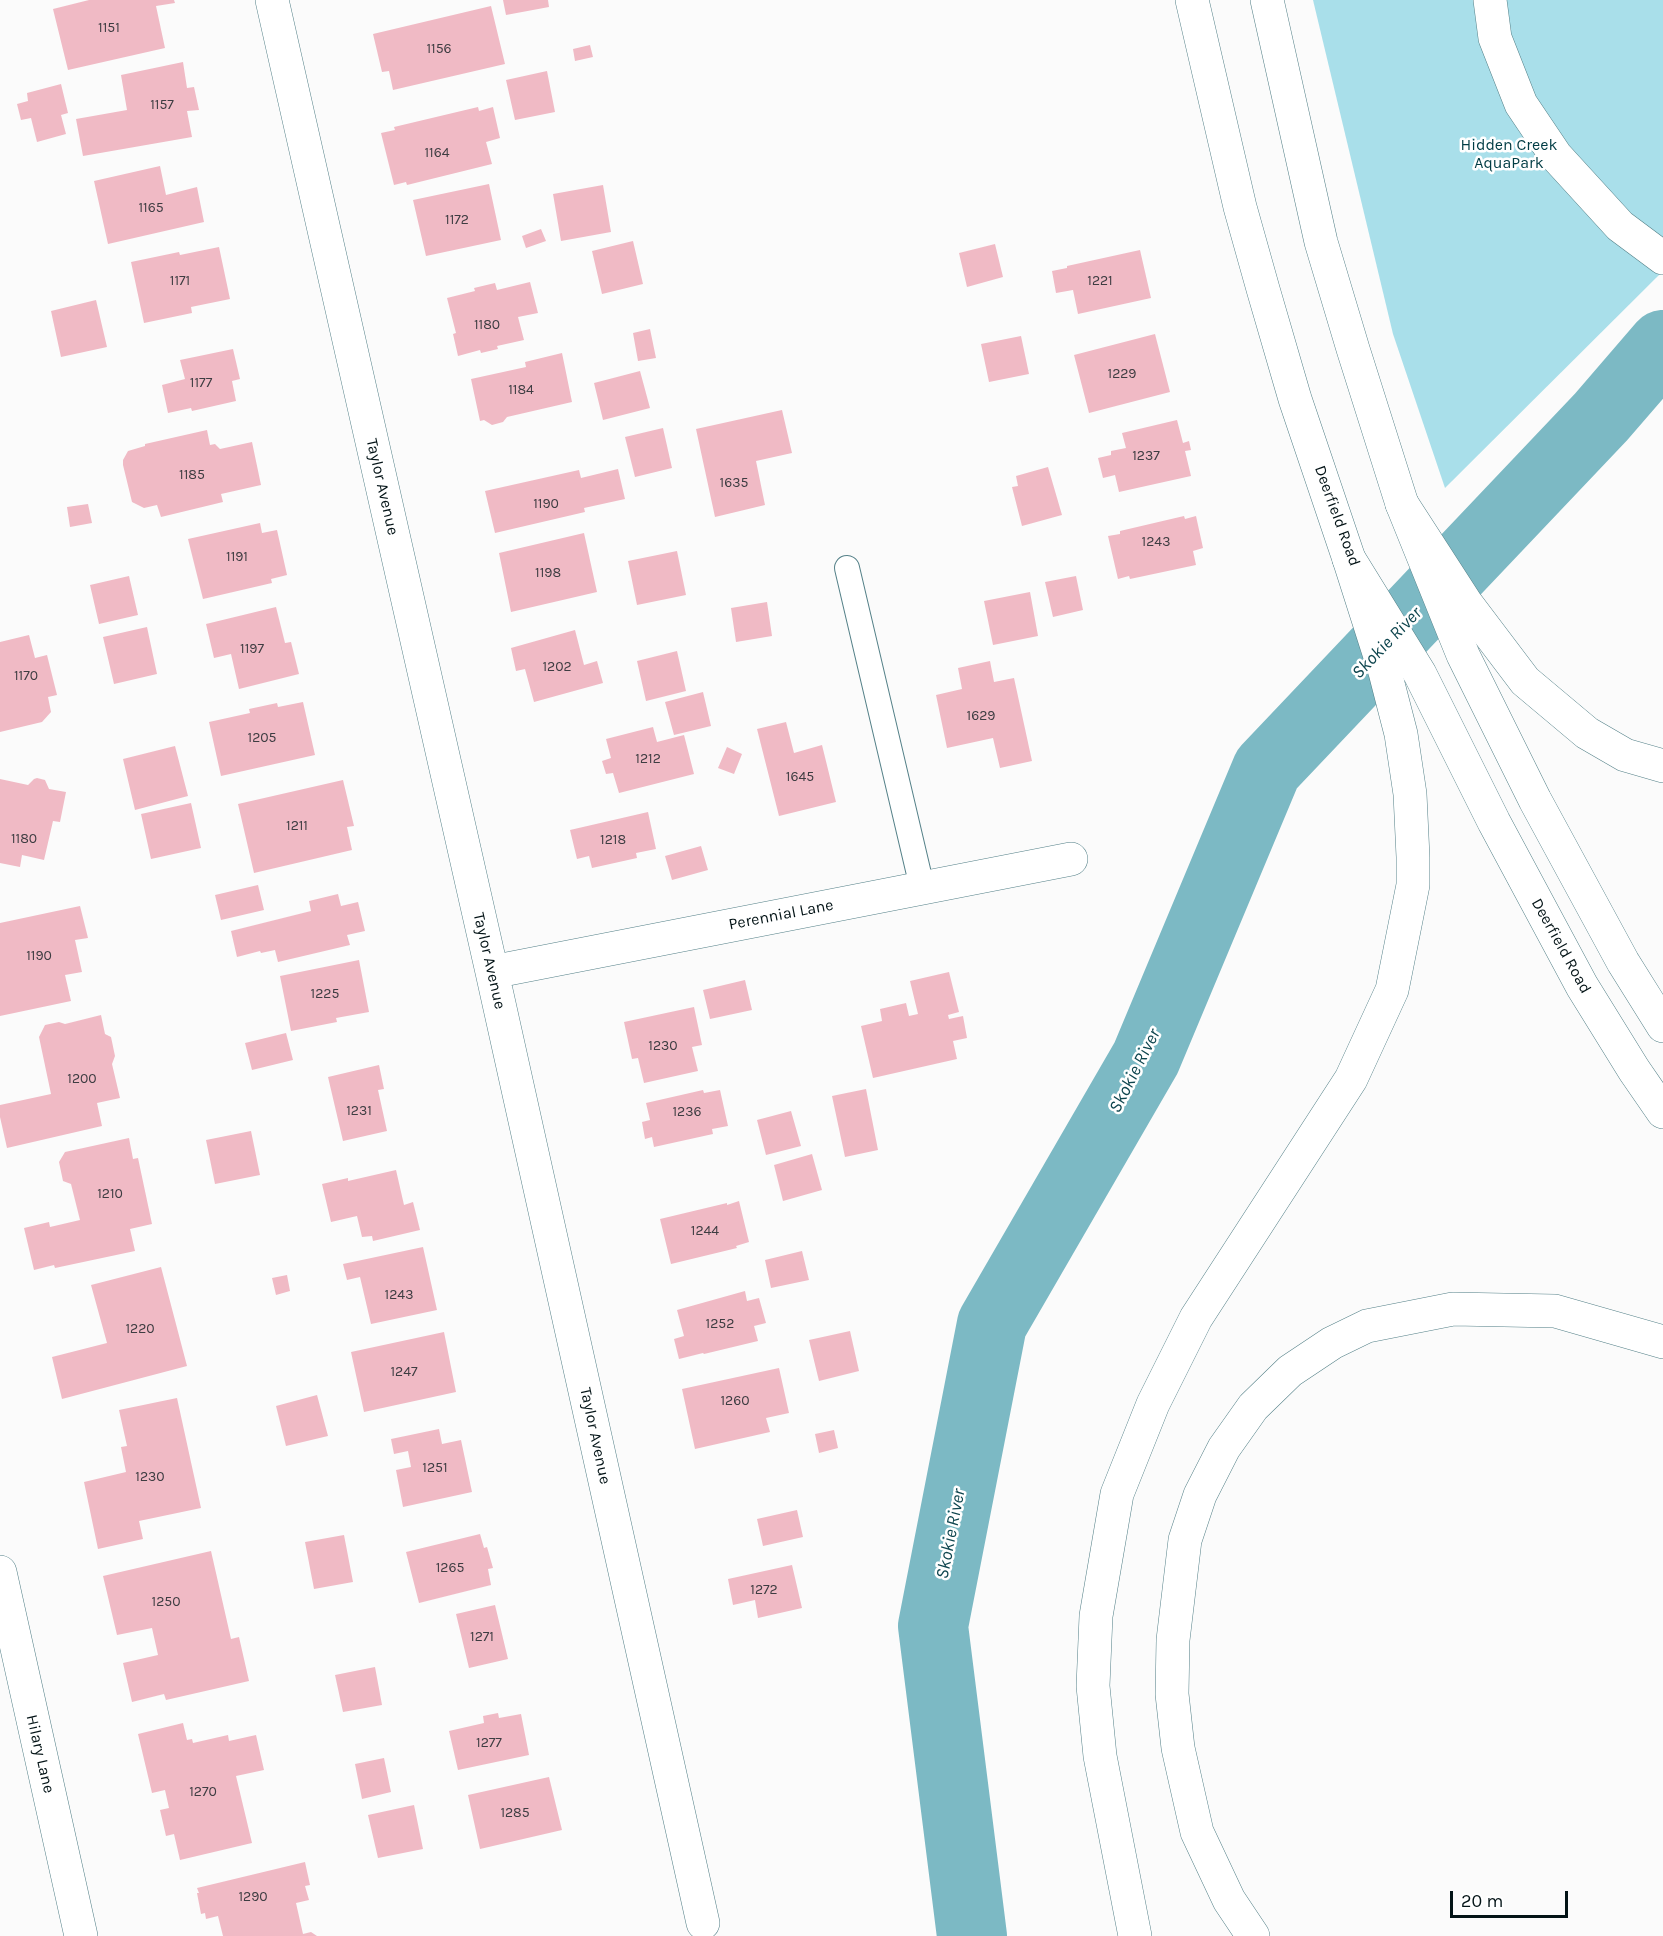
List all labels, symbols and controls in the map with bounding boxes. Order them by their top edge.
house number: 1151 [98,20,120,36]
house number: 1156 [426,41,452,57]
house number: 1157 [150,97,174,113]
park label: Hidden Creek AquaPark [1460,135,1558,173]
house number: 1164 [424,145,450,161]
house number: 1165 [138,200,164,216]
house number: 1172 [445,212,469,228]
house number: 1171 [170,273,190,289]
house number: 1221 [1087,273,1113,289]
house number: 1180 [474,317,500,333]
house number: 1229 [1108,366,1136,382]
house number: 1177 [190,375,212,391]
house number: 1184 [508,382,534,398]
street label: Taylor Avenue [362,437,402,537]
house number: 1237 [1132,448,1160,464]
street label: Deerfield Road [1310,463,1364,569]
house number: 1185 [179,467,205,483]
house number: 1635 [720,475,748,491]
house number: 1190 [533,496,559,512]
house number: 1243 [1142,534,1170,550]
house number: 1191 [226,549,248,565]
house number: 1198 [535,565,561,581]
water label: Skokie River [1347,603,1427,683]
house number: 1197 [240,641,264,657]
house number: 1202 [542,659,572,675]
house number: 1170 [14,668,38,684]
house number: 1629 [967,708,995,724]
house number: 1205 [248,730,276,746]
house number: 1212 [635,751,661,767]
house number: 1645 [786,769,814,785]
house number: 1211 [286,818,308,834]
house number: 1180 [11,831,37,847]
house number: 1218 [600,832,626,848]
street label: Perennial Lane [727,895,835,935]
street label: Deerfield Road [1527,895,1595,997]
street label: Taylor Avenue [469,911,509,1011]
house number: 1190 [26,948,52,964]
house number: 1225 [311,986,339,1002]
water label: Skokie River [1105,1025,1165,1117]
house number: 1230 [648,1038,678,1054]
house number: 1200 [67,1071,97,1087]
house number: 1231 [346,1103,372,1119]
house number: 1236 [672,1104,702,1120]
house number: 1210 [97,1186,123,1202]
house number: 1244 [691,1223,719,1239]
house number: 1243 [385,1287,413,1303]
house number: 1252 [706,1316,734,1332]
house number: 1220 [125,1321,155,1337]
house number: 1247 [390,1364,418,1380]
street label: Taylor Avenue [575,1386,615,1486]
house number: 1260 [720,1393,750,1409]
house number: 1251 [422,1460,448,1476]
house number: 1230 [135,1469,165,1485]
water label: Skokie River [932,1487,970,1581]
house number: 1265 [436,1560,464,1576]
house number: 1272 [750,1582,778,1598]
house number: 1250 [152,1594,180,1610]
house number: 1271 [470,1629,494,1645]
street label: Hilary Lane [22,1713,58,1795]
house number: 1277 [476,1735,502,1751]
house number: 1270 [189,1784,217,1800]
house number: 1285 [500,1805,530,1821]
scale bar [1453,1879,1572,1917]
house number: 1290 [238,1889,268,1905]
text: 20 m [1461,1890,1503,1912]

